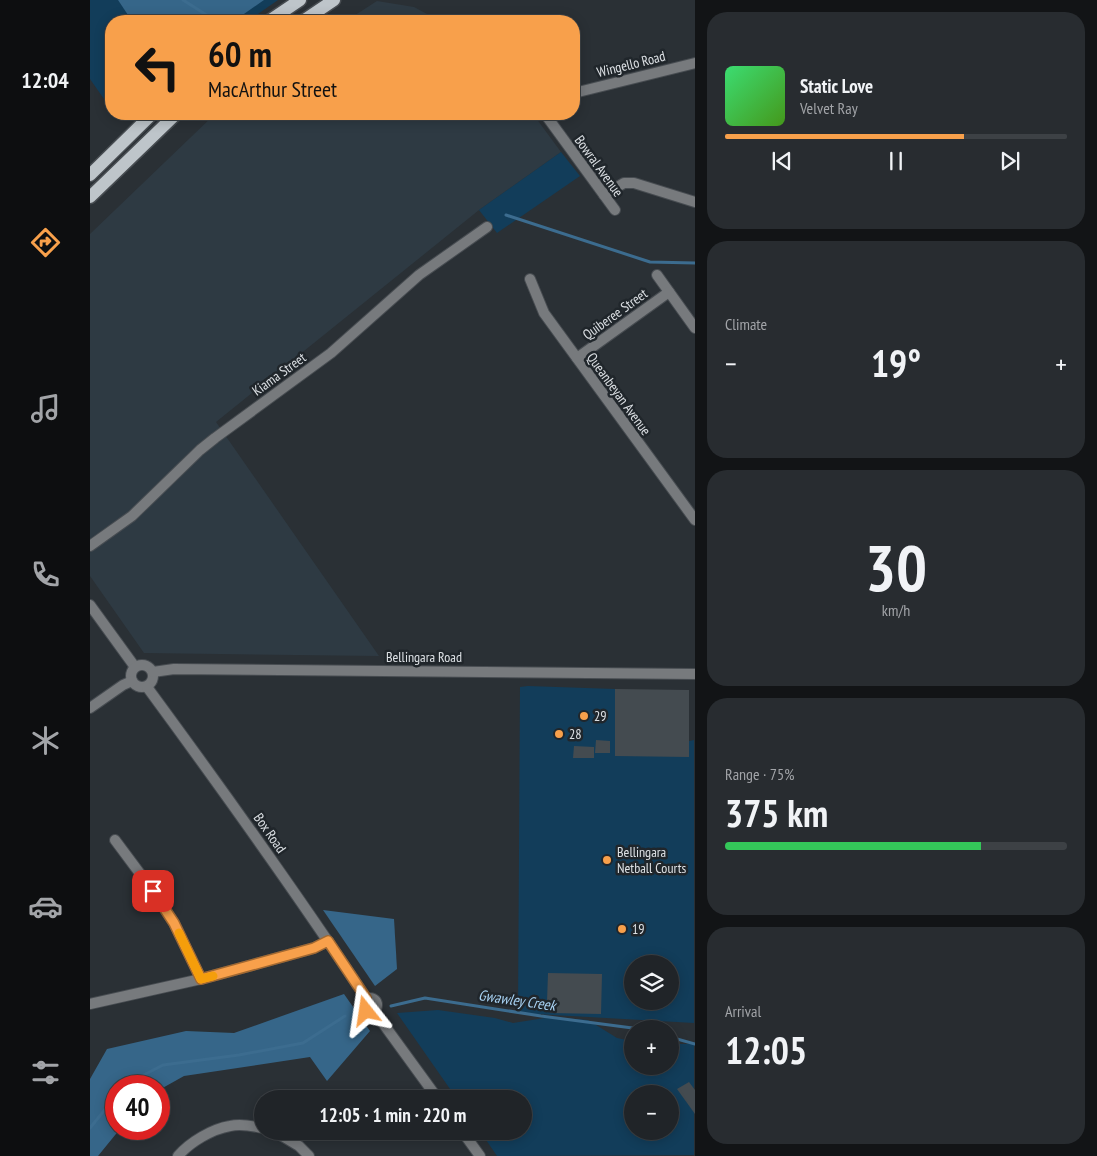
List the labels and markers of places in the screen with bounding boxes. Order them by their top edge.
place label: 29 [594,707,607,725]
marker: 29 [578,710,590,722]
place label: 28 [569,725,582,743]
marker: 28 [553,728,565,740]
place label: Bellingara Netball Courts [617,843,686,877]
marker: Bellingara Netball Courts [601,854,613,866]
pin [132,870,174,912]
place label: 19 [632,920,645,938]
marker: 19 [616,923,628,935]

